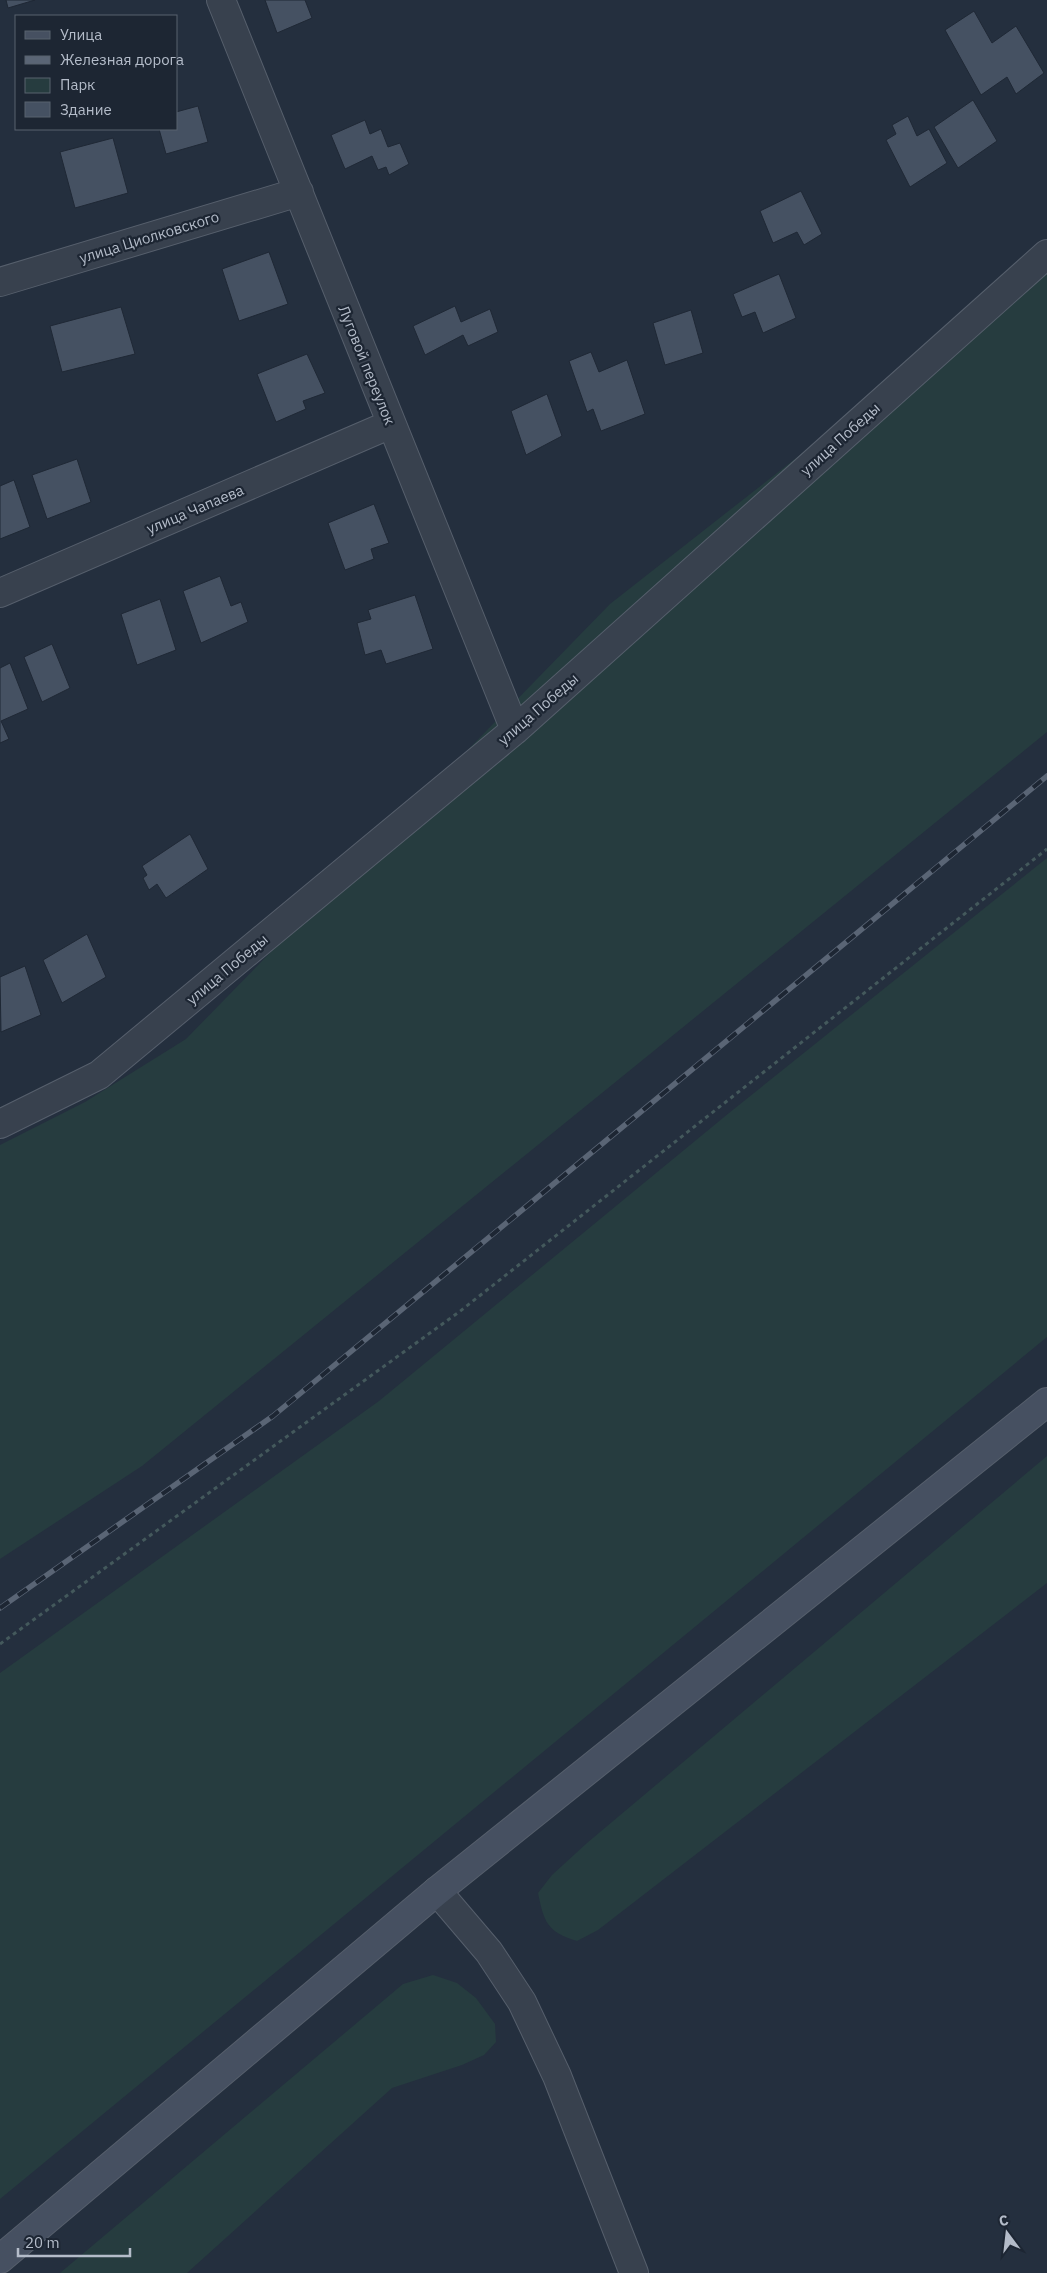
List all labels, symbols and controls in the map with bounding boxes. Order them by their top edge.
legend [15,15,178,130]
text: Улица [60,25,102,44]
text: Железная дорога [60,50,184,69]
text: Парк [60,75,95,94]
text: Здание [60,100,112,119]
street label: улица Циолковского [77,207,221,267]
street label: Луговой переулок [334,302,400,428]
street label: улица Победы [796,398,884,480]
street label: улица Чапаева [143,480,247,538]
street label: улица Победы [494,669,582,749]
street label: улица Победы [182,929,272,1009]
north arrow [982,2208,1032,2258]
text: С [997,2211,1010,2230]
scale bar [18,2226,130,2258]
text: 20 m [25,2233,60,2252]

